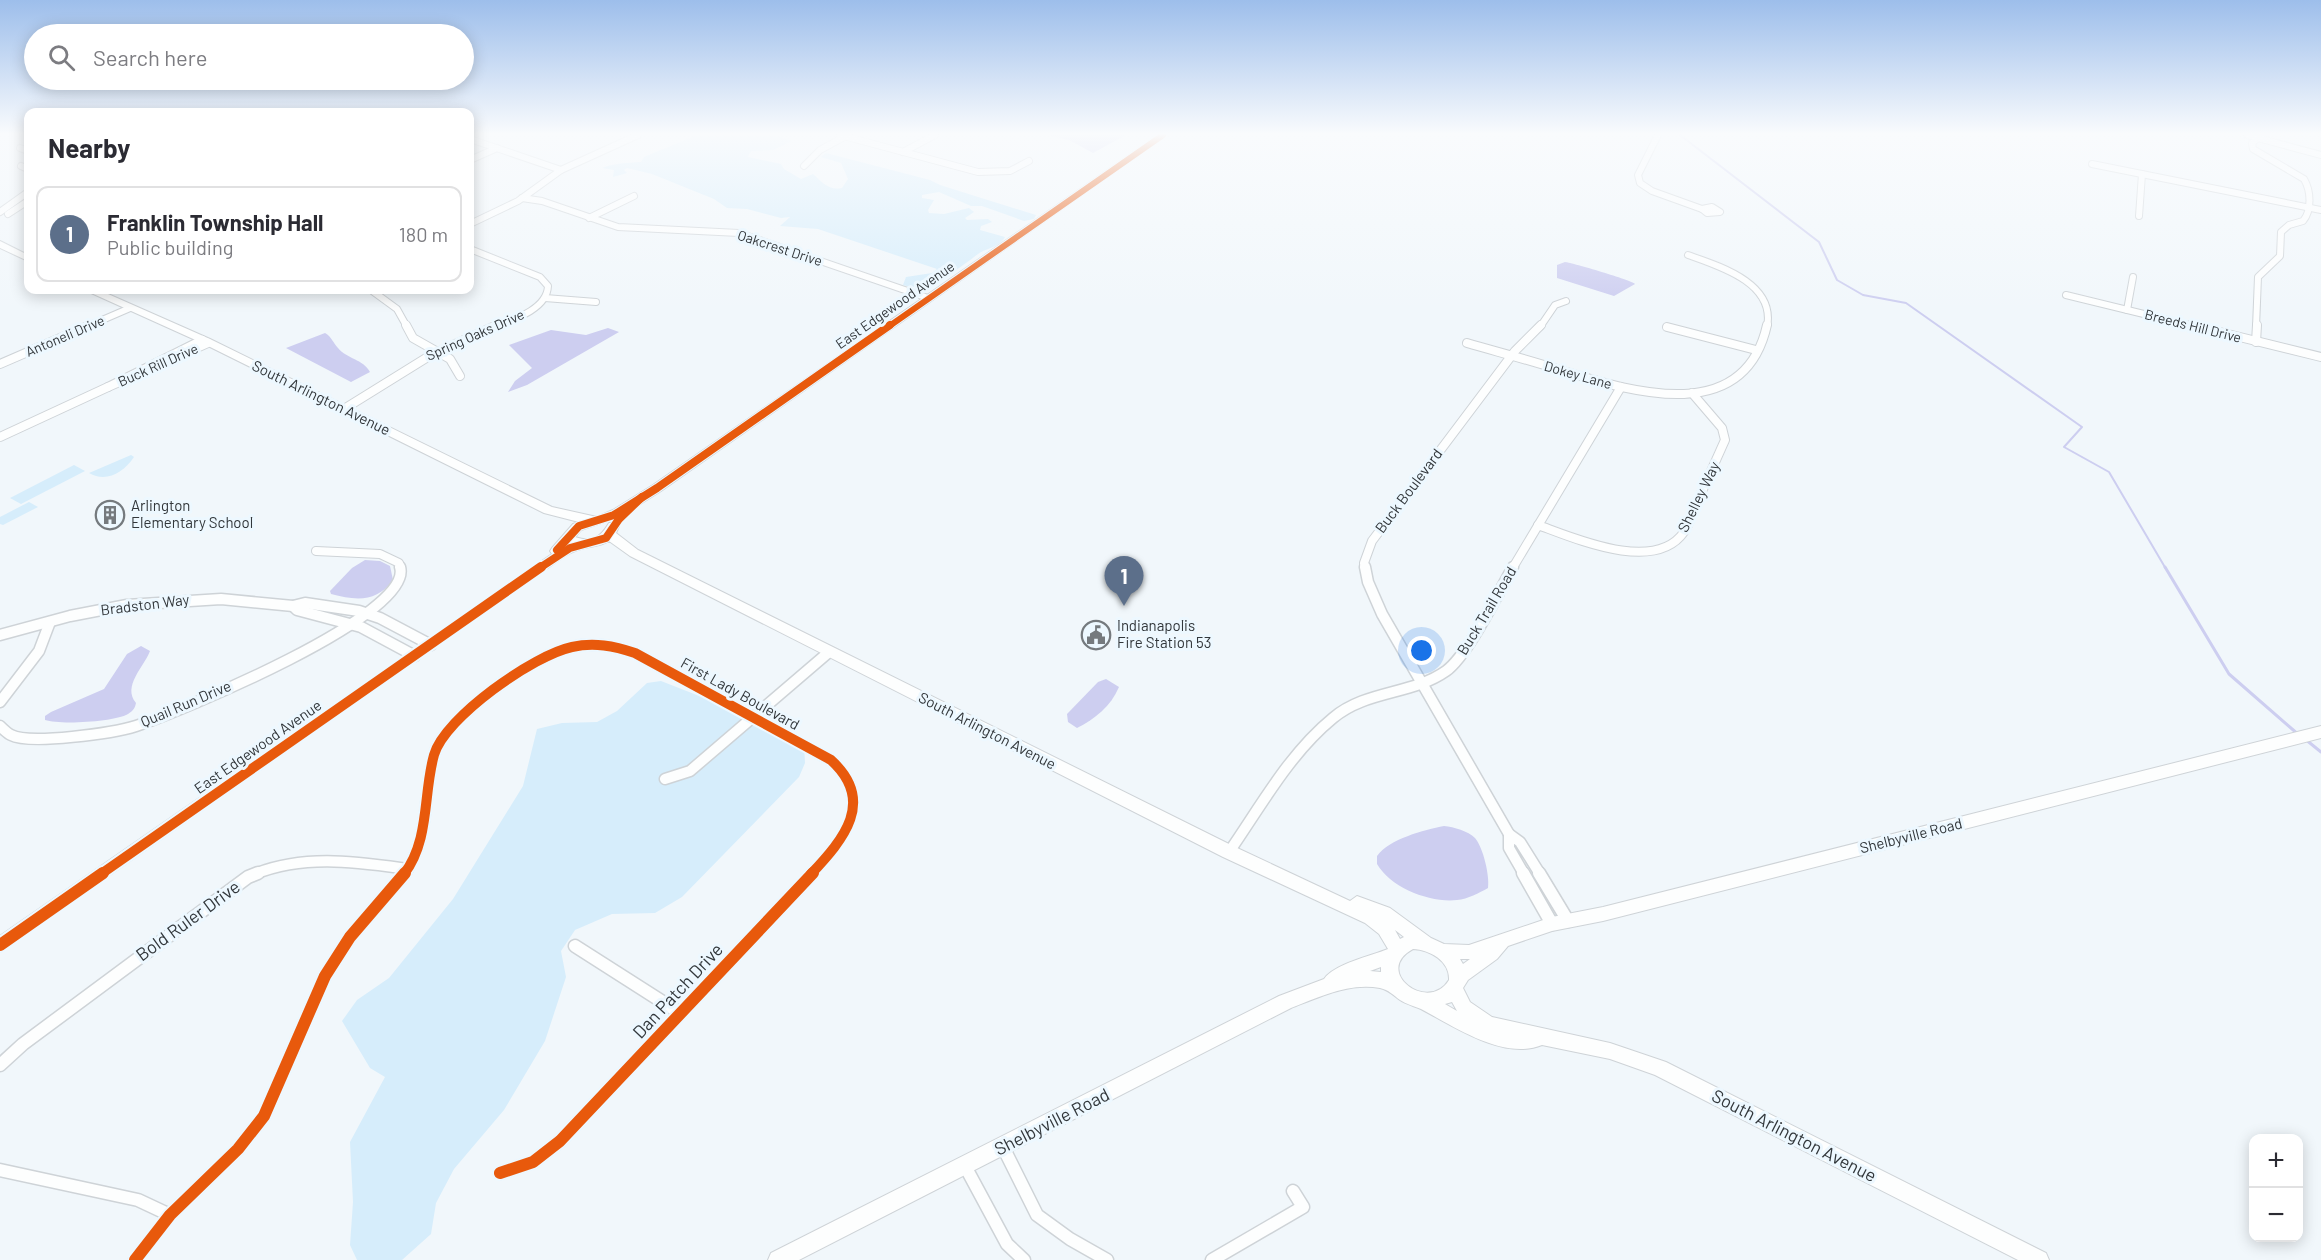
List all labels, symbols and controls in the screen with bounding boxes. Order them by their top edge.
search box [24,24,474,90]
icon: search [45,41,78,74]
text: Search here [93,44,207,70]
text: Nearby [48,132,130,163]
text: Franklin Township Hall [107,209,323,235]
text: 1 [66,222,73,246]
text: 180 m [399,222,448,246]
street label: Oakcrest Drive [736,226,825,269]
text: Public building [107,235,233,259]
street label: East Edgewood Avenue [832,257,957,352]
street label: Spring Oaks Drive [423,305,527,364]
street label: Breeds Hill Drive [2143,305,2243,346]
street label: Antoneli Drive [23,311,107,360]
street label: Buck Rill Drive [115,339,200,390]
street label: South Arlington Avenue [249,356,394,438]
street label: Dokey Lane [1542,357,1614,392]
street label: Buck Boulevard [1371,445,1446,536]
street label: Shelley Way [1673,458,1723,535]
place label: Arlington Elementary School [131,496,253,531]
building icon: Arlington Elementary School [94,499,126,531]
pin: 1 [1104,556,1144,606]
street label: Buck Trail Road [1453,563,1520,658]
street label: Bradston Way [99,590,190,618]
place label: Indianapolis Fire Station 53 [1117,616,1212,651]
public building icon: Indianapolis Fire Station 53 [1080,619,1112,651]
your location [1407,636,1436,665]
street label: First Lady Boulevard [678,653,803,733]
street label: Quail Run Drive [138,676,233,730]
street label: South Arlington Avenue [916,688,1059,773]
street label: East Edgewood Avenue [190,695,325,797]
street label: Shelbyville Road [1858,814,1964,856]
street label: Bold Ruler Drive [131,875,244,965]
street label: Dan Patch Drive [628,938,727,1043]
street label: Shelbyville Road [990,1083,1113,1160]
street label: South Arlington Avenue [1708,1084,1881,1186]
map controls [2249,1134,2303,1242]
button: + [2249,1134,2303,1188]
button: − [2249,1188,2303,1242]

